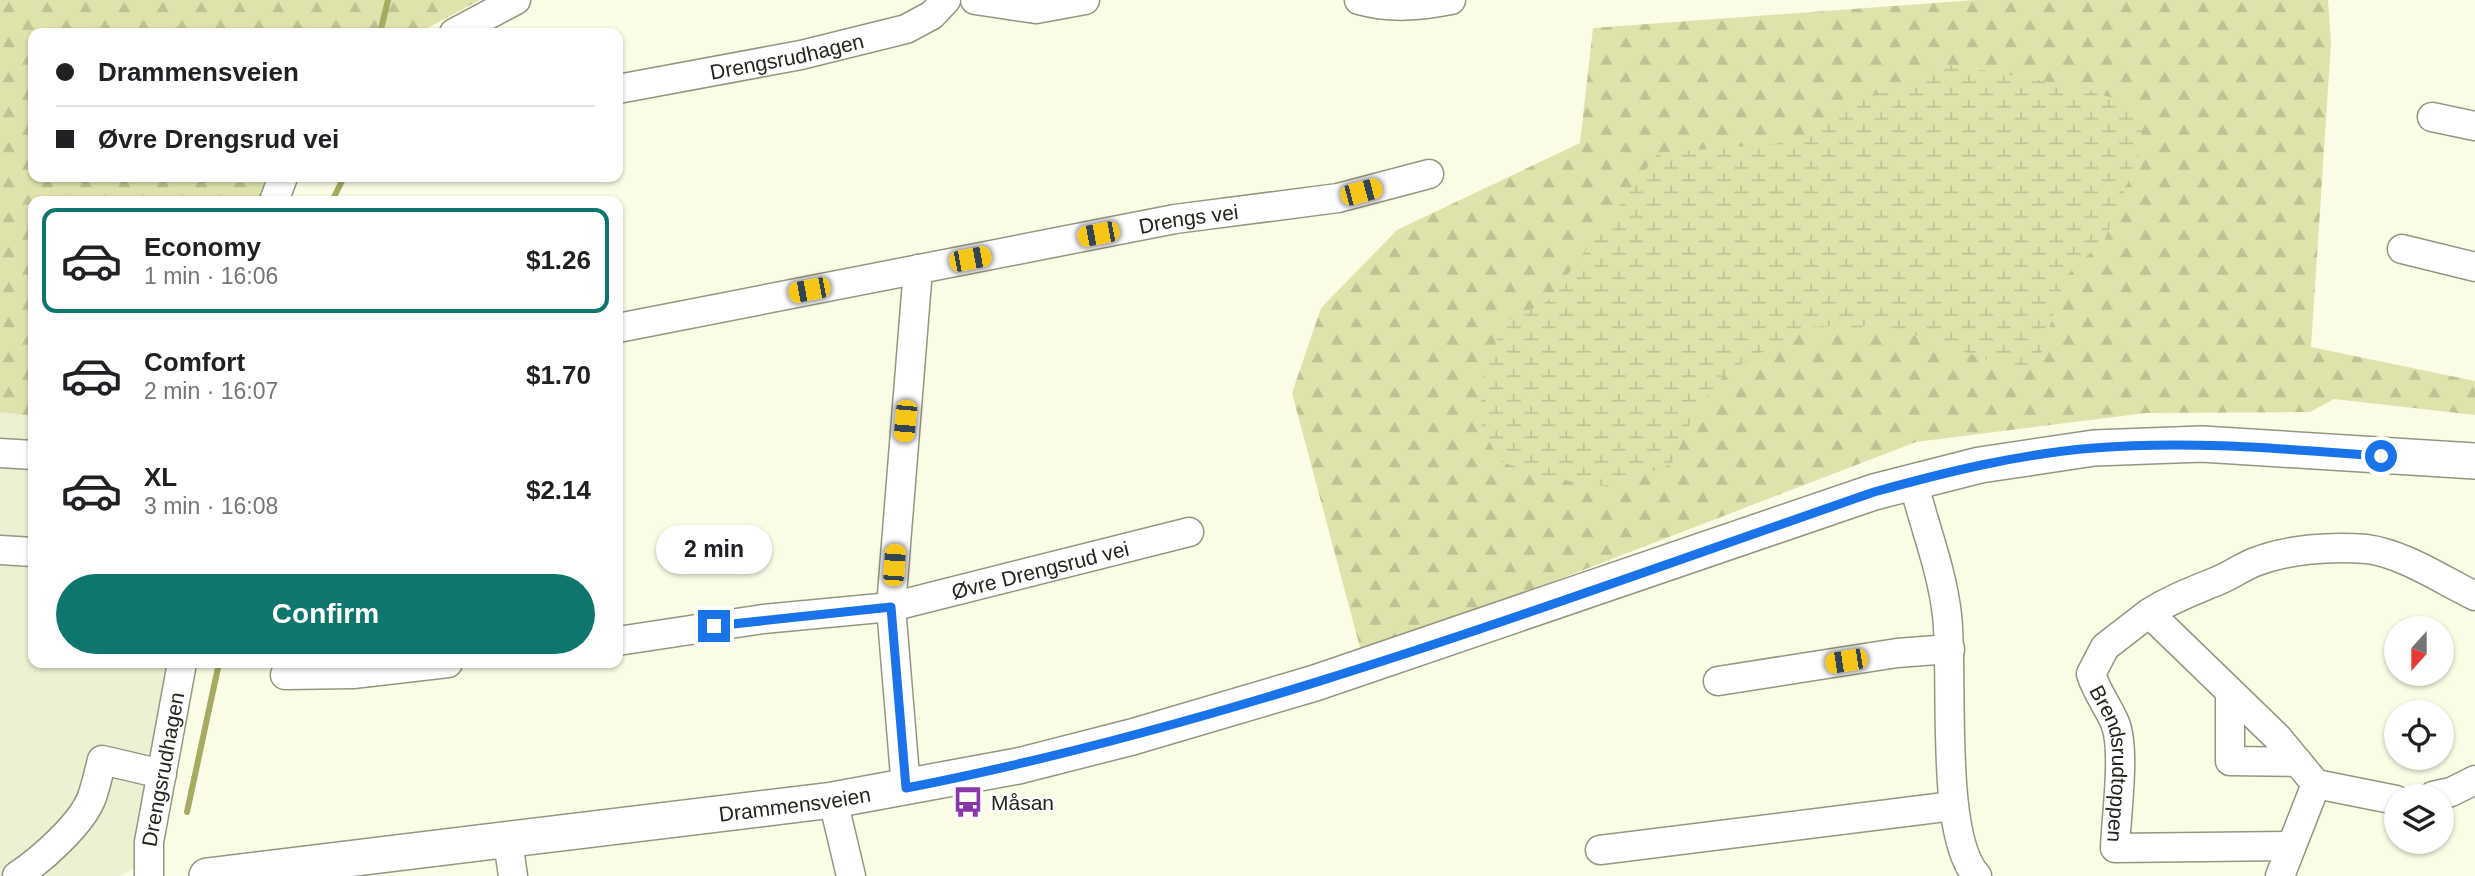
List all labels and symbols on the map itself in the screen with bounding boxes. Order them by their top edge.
street label: Drengsrudhagen [708,28,866,83]
car [1338,176,1385,208]
street label: Drengs vei [1137,199,1240,237]
car [1076,220,1121,248]
car [948,245,993,273]
car [787,276,832,304]
car [893,399,918,443]
route start [2365,440,2397,472]
callout: 2 min [656,524,772,574]
street label: Øvre Drengsrud vei [949,536,1131,603]
car [883,543,906,587]
route end [698,610,730,642]
north arrow [2384,616,2454,686]
car [1824,647,1869,675]
street label: Brendsrudtoppen [2086,681,2132,843]
street label: Drengsrudhagen [137,690,188,848]
street label: Drammensveien [717,782,872,825]
bus stop icon: Måsan [951,785,985,819]
place label: Måsan [991,791,1054,814]

